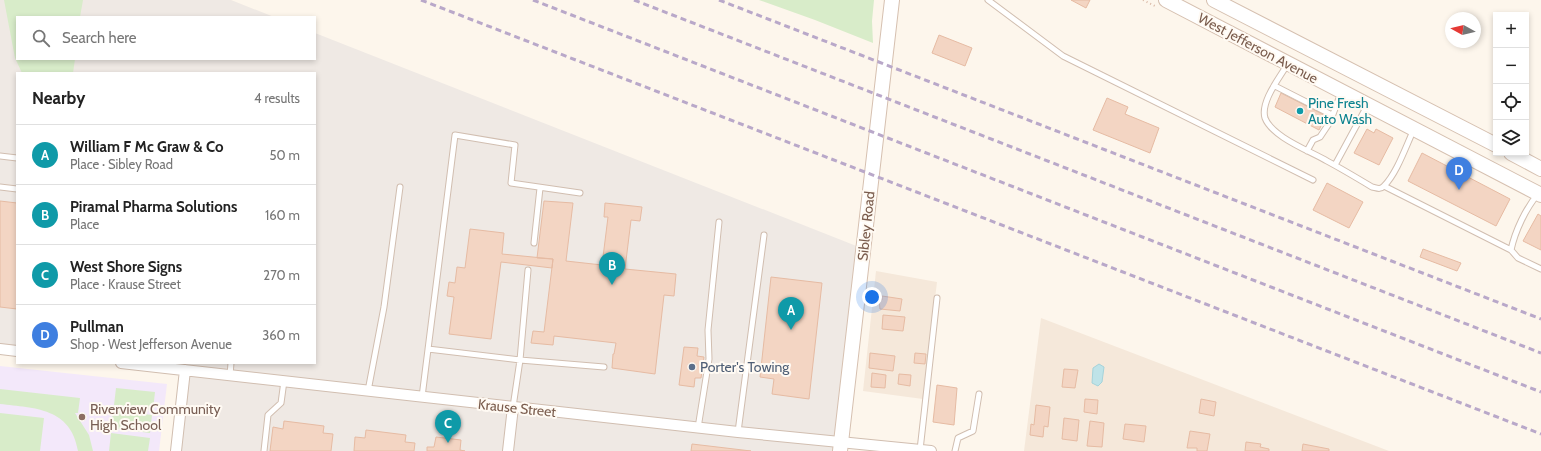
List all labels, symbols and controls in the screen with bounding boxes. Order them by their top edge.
street label: West Jefferson Avenue [1195,9,1321,87]
north arrow [1445,12,1481,48]
map controls [1493,12,1529,156]
button: + [1493,12,1529,48]
search box [16,16,316,60]
icon: search [30,27,52,49]
text: Search here [62,29,137,47]
button: − [1493,48,1529,84]
button: locate [1493,84,1529,120]
text: Nearby [32,88,85,108]
text: 4 results [254,90,300,106]
place label: Pine Fresh Auto Wash [1308,94,1372,128]
marker: Pine Fresh Auto Wash [1295,106,1305,116]
button: layers [1493,120,1529,156]
text: William F Mc Graw & Co [70,138,224,156]
text: A [41,147,49,163]
text: 50 m [270,147,300,163]
text: Place · Sibley Road [70,156,173,172]
pin: D [1446,157,1472,190]
street label: Sibley Road [853,190,879,262]
text: Piramal Pharma Solutions [70,198,237,216]
text: B [41,207,49,223]
text: 160 m [265,207,300,223]
text: Place [70,216,99,232]
pin: B [599,252,625,285]
text: West Shore Signs [70,258,182,276]
text: C [41,267,49,283]
text: 270 m [263,267,300,283]
text: Place · Krause Street [70,276,181,292]
your location [862,287,882,307]
pin: A [778,297,804,330]
text: Pullman [70,318,124,336]
text: D [40,327,50,343]
text: 360 m [262,327,300,343]
text: Shop · West Jefferson Avenue [70,336,232,352]
place label: Porter's Towing [700,358,790,376]
marker: Porter's Towing [687,362,697,372]
street label: Krause Street [477,395,557,421]
place label: Riverview Community High School [90,400,221,434]
pin: C [435,410,461,443]
marker: Riverview Community High School [77,412,87,422]

